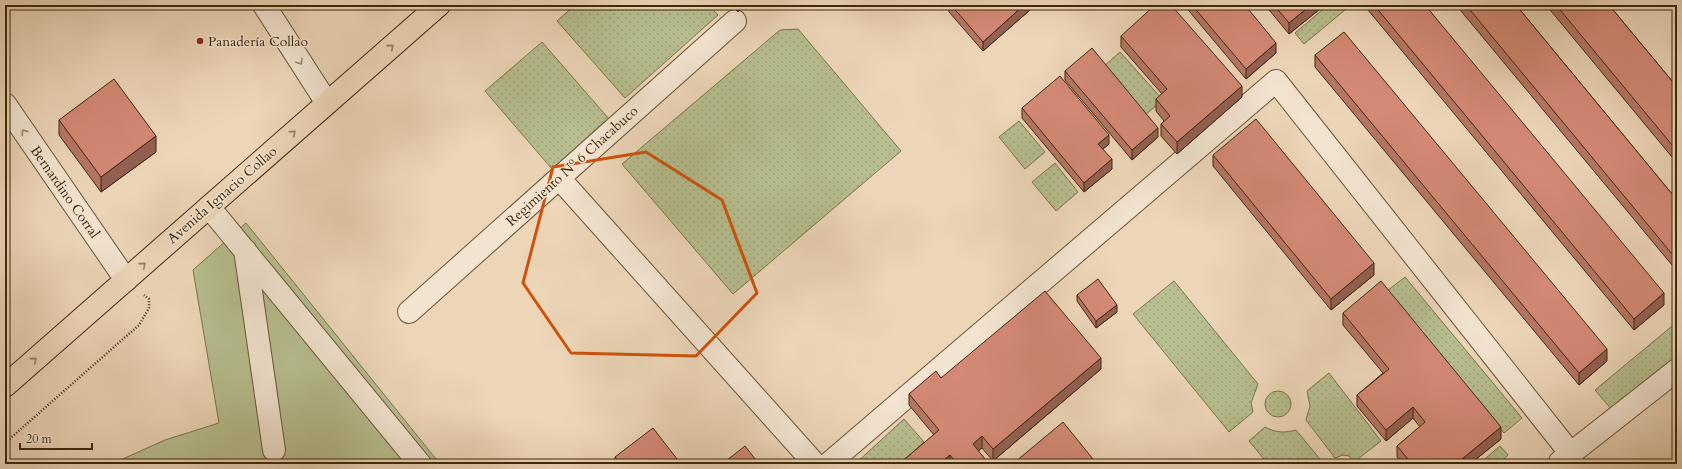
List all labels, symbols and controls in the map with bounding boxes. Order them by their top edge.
place label: Panadería Collao [208,32,308,51]
marker: Panadería Collao [195,36,205,46]
one-way arrow [386,45,393,52]
one-way arrow [296,57,303,64]
street label: Regimiento Nº 6 Chacabuco [502,101,642,230]
one-way arrow [22,130,29,137]
one-way arrow [288,130,296,138]
street label: Bernardino Corral [26,142,104,242]
street label: Avenida Ignacio Collao [163,142,281,248]
one-way arrow [138,263,145,270]
one-way arrow [30,357,37,364]
scale bar [20,425,92,451]
text: 20 m [26,431,53,447]

